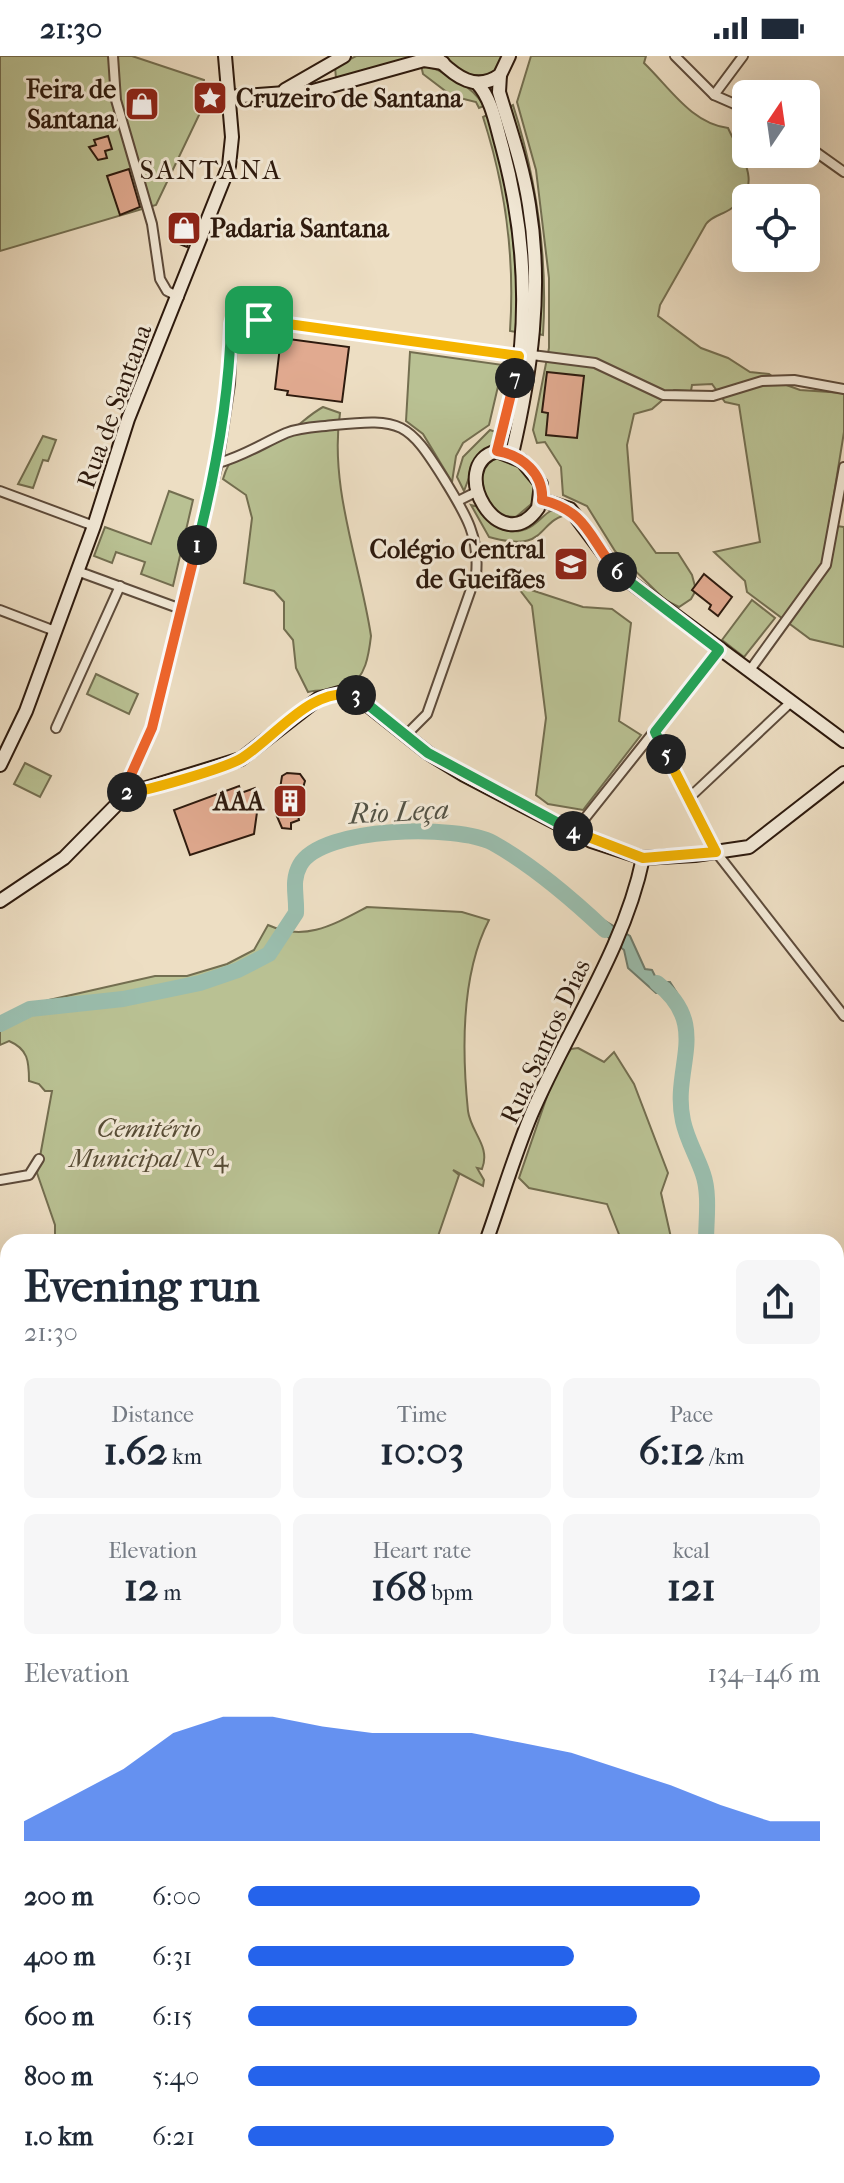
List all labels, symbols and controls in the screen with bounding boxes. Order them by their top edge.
text: 21:30 [40,11,102,46]
place label: Feira de Santana [25,74,117,135]
place icon: Cruzeiro de Santana [191,79,229,117]
north arrow [732,80,820,168]
map controls [732,80,820,272]
place label: Cruzeiro de Santana [236,83,463,114]
shop icon: Feira de Santana [123,85,161,123]
district label: SANTANA [139,153,283,186]
button: locate [732,184,820,272]
shop icon: Padaria Santana [165,209,203,247]
place label: Padaria Santana [210,213,390,244]
pin [225,286,293,354]
icon: arrive [237,298,281,342]
street label: Rua de Santana [70,319,159,492]
pin: 7 [495,358,535,398]
text: 7 [510,365,520,391]
pin: 1 [177,525,217,565]
text: 1 [193,532,201,558]
place label: Colégio Central de Gueifães [370,534,546,595]
school or university icon: Colégio Central de Gueifães [552,545,590,583]
pin: 6 [597,552,637,592]
text: 6 [611,559,623,585]
pin: 3 [336,675,376,715]
text: 3 [351,682,361,708]
pin: 5 [646,734,686,774]
text: 5 [661,741,671,767]
pin: 2 [107,772,147,812]
text: 2 [121,779,133,805]
building icon: AAA [271,782,309,820]
place label: AAA [211,786,265,817]
water label: Rio Leça [346,792,450,831]
pin: 4 [553,811,593,851]
text: 4 [567,818,580,844]
street label: Rua Santos Dias [494,954,597,1128]
park label: Cemitério Municipal Nº4 [67,1113,229,1174]
button: share [736,1260,820,1344]
text: Evening run [24,1261,259,1312]
text: 21:30 [24,1317,78,1348]
text: Distance [111,1402,194,1428]
text: Time [397,1402,447,1428]
text: Pace [669,1402,713,1428]
text: 1.62 [103,1428,168,1474]
text: 10:03 [380,1428,464,1474]
text: 6:12 [638,1428,705,1474]
text: km [168,1444,202,1470]
text: /km [705,1444,744,1470]
text: Elevation [108,1538,197,1564]
text: Heart rate [373,1538,471,1564]
text: kcal [673,1538,710,1564]
text: 12 [124,1564,159,1610]
text: 168 [371,1564,427,1610]
text: 121 [667,1564,716,1610]
text: m [159,1580,182,1606]
text: bpm [427,1580,473,1606]
text: Elevation [24,1658,129,1689]
text: 134–146 m [707,1658,820,1689]
text: 200 m [24,1881,93,1912]
text: 6:00 [152,1881,201,1912]
text: 400 m [24,1941,95,1972]
text: 6:31 [152,1941,192,1972]
text: 600 m [24,2001,94,2032]
text: 6:15 [152,2001,193,2032]
text: 800 m [24,2061,93,2092]
text: 5:40 [152,2061,199,2092]
text: 1.0 km [24,2121,93,2152]
text: 6:21 [152,2121,195,2152]

